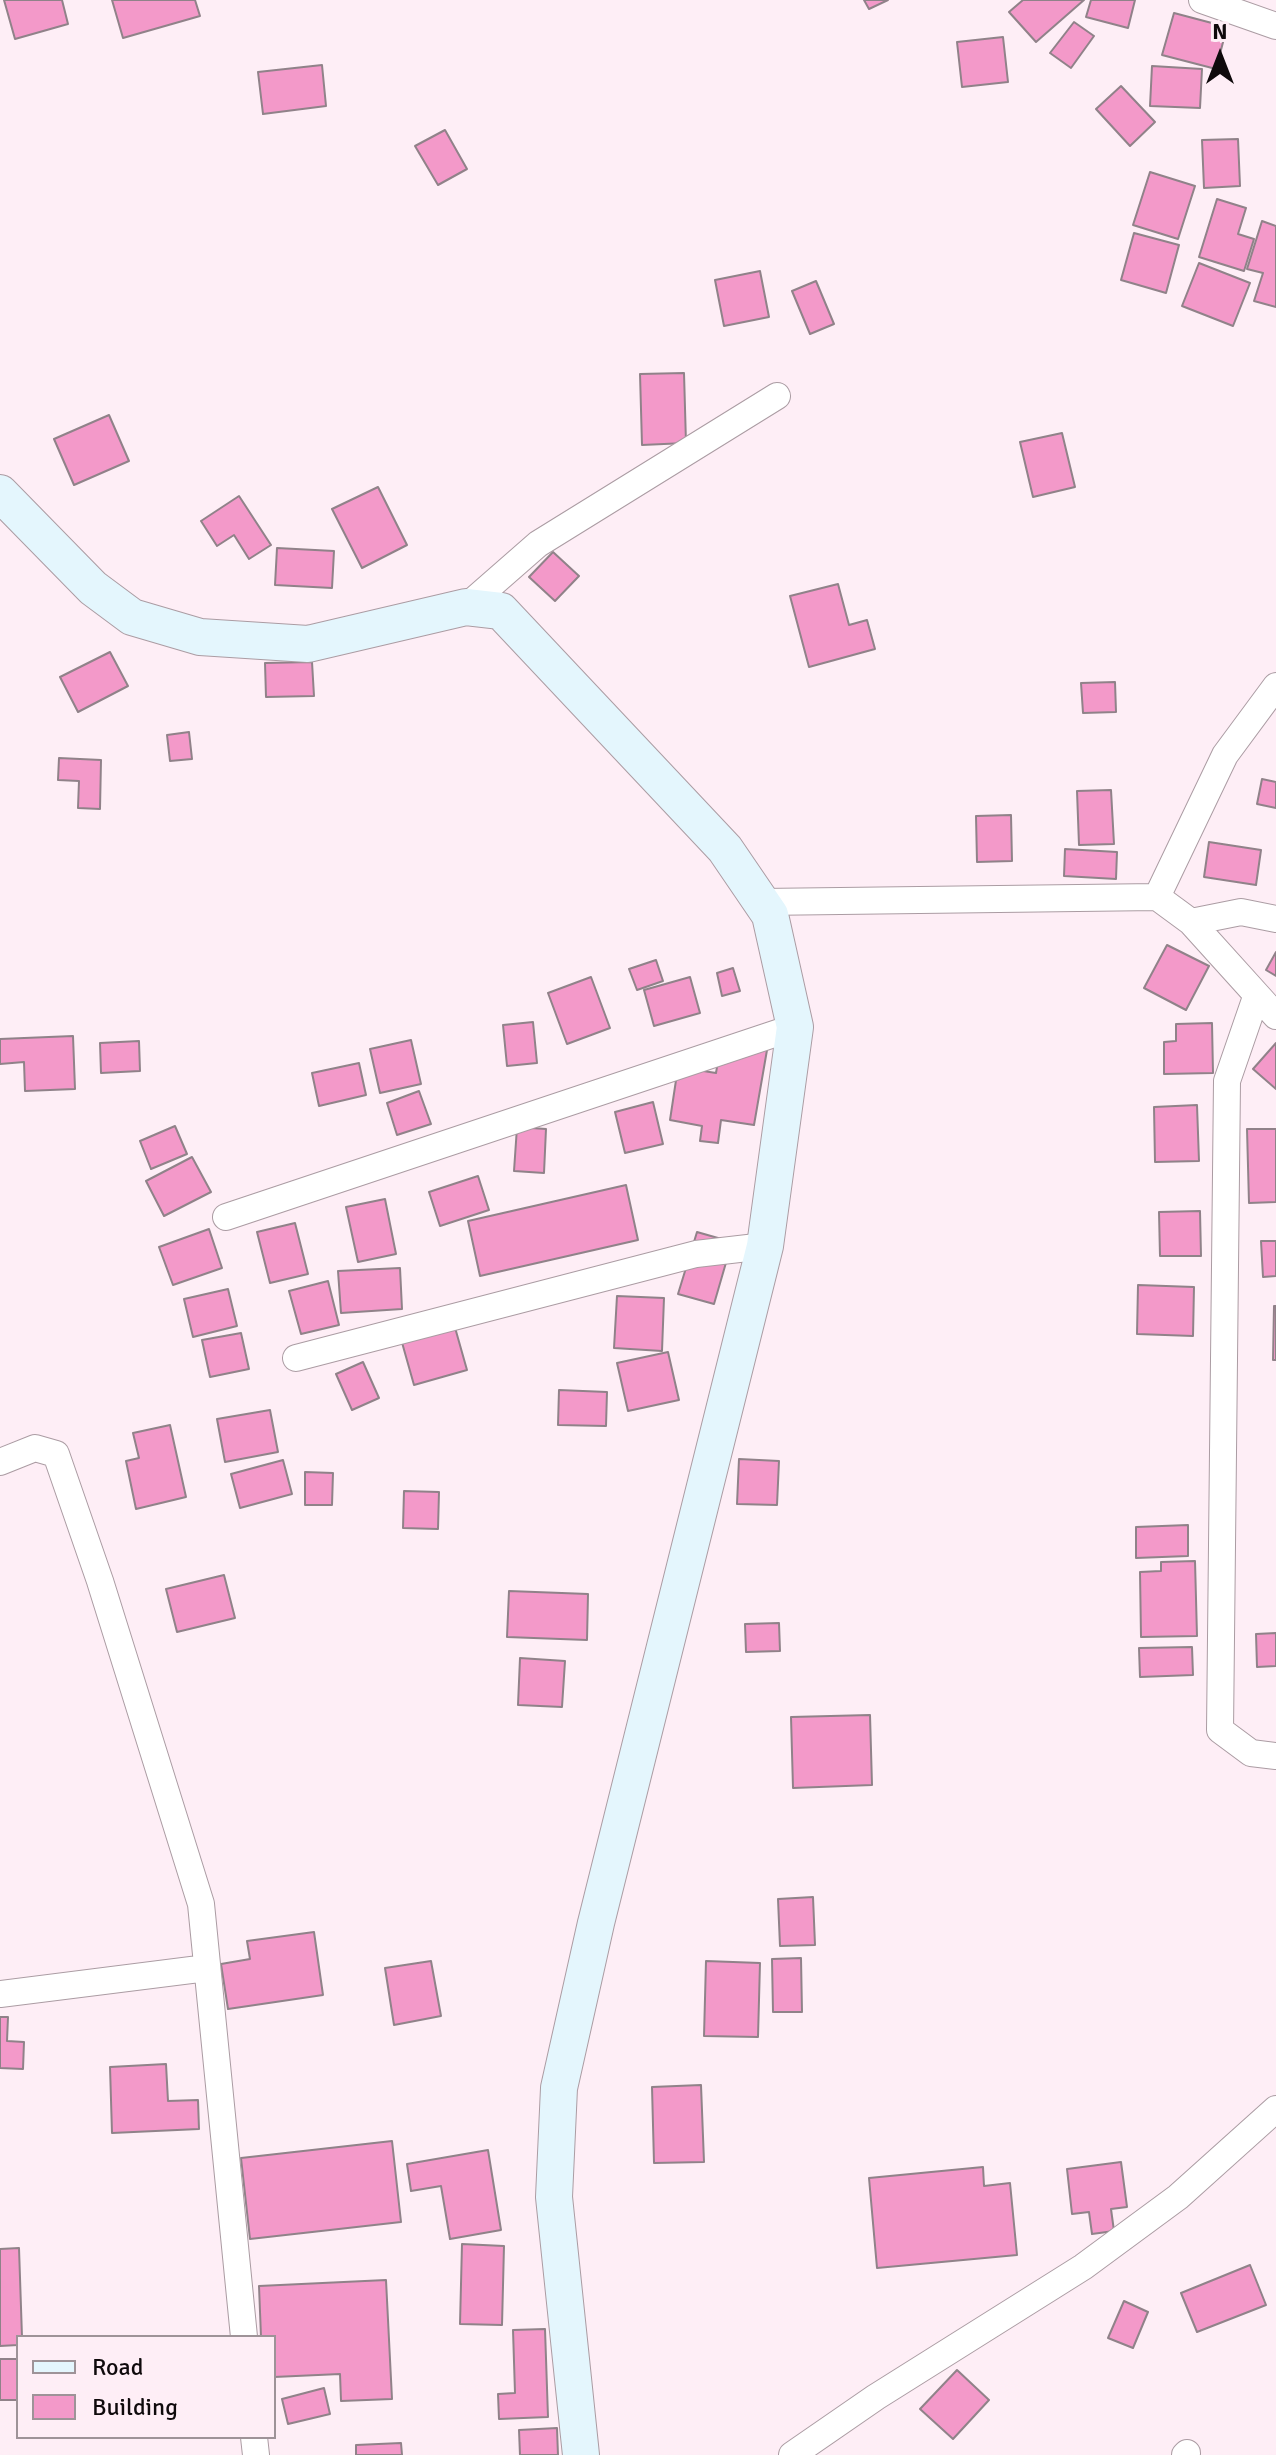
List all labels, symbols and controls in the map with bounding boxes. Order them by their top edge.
north arrow [1180,16,1260,96]
text: N [1212,18,1228,45]
legend [16,2335,276,2439]
text: Road [92,2352,143,2382]
text: Building [92,2392,178,2422]

